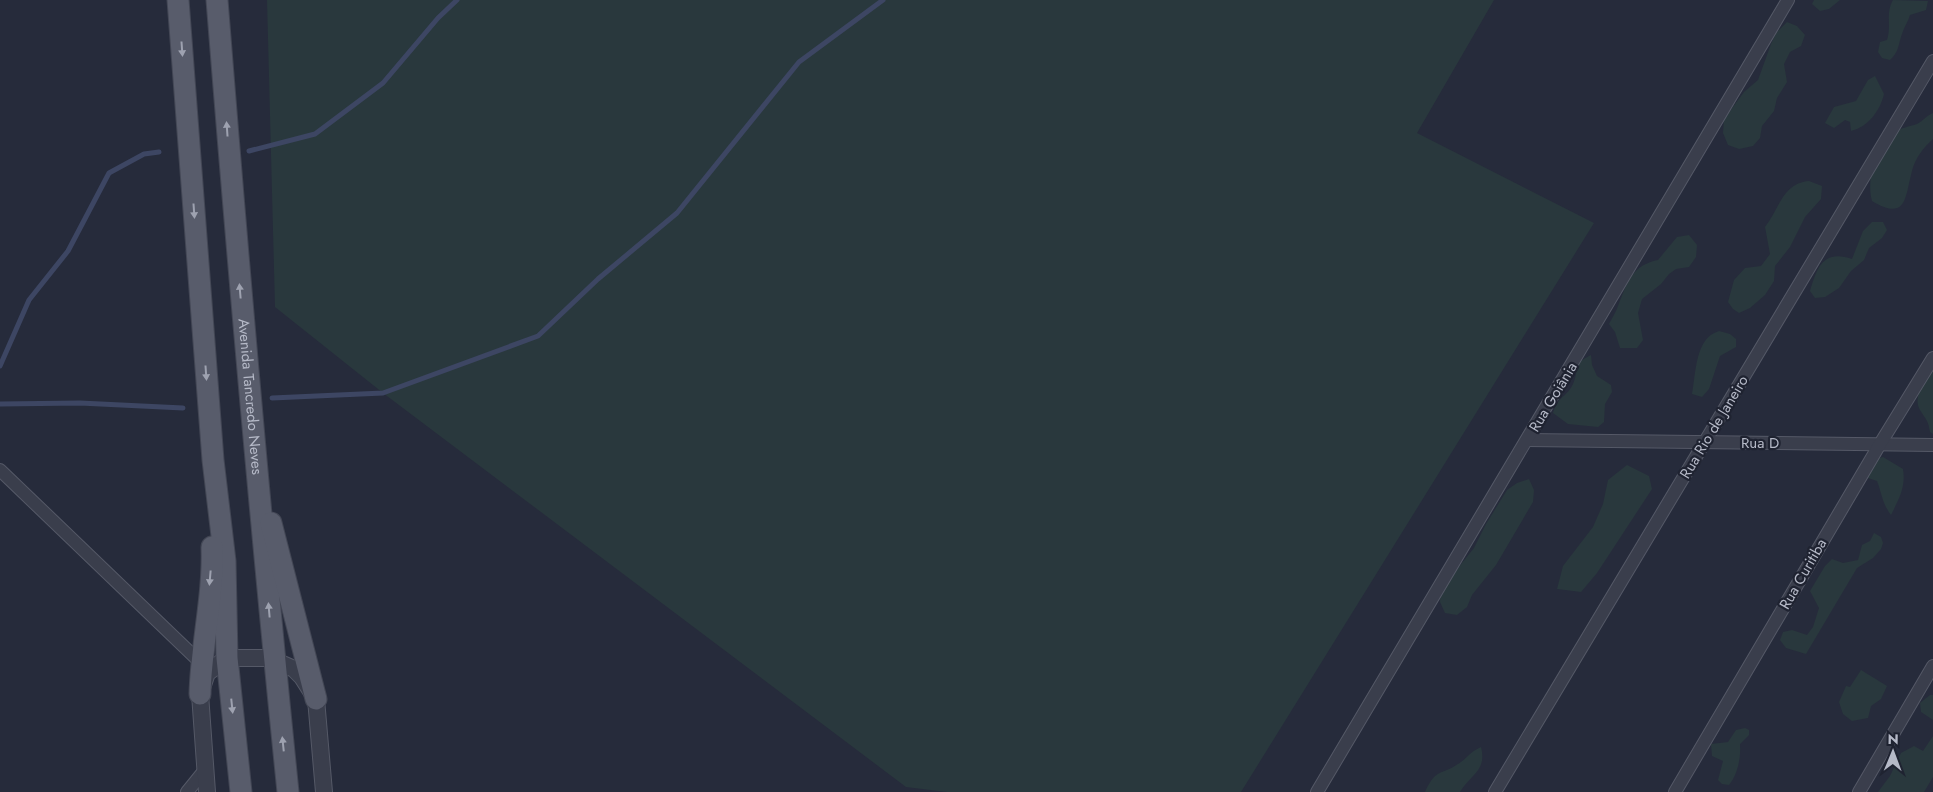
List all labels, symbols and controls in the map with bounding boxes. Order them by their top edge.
one-way arrow [179,41,187,57]
one-way arrow [223,121,231,137]
one-way arrow [191,203,199,219]
one-way arrow [236,283,244,299]
street label: Avenida Tancredo Neves [232,318,268,475]
street label: Rua Goiânia [1523,358,1583,436]
one-way arrow [203,365,211,381]
street label: Rua Rio de Janeiro [1674,371,1754,483]
street label: Rua D [1741,432,1779,454]
street label: Rua Curitiba [1774,535,1832,613]
one-way arrow [206,571,214,587]
one-way arrow [264,602,272,618]
one-way arrow [228,699,236,715]
north arrow [1868,727,1918,777]
text: N [1887,729,1899,749]
one-way arrow [279,735,287,751]

